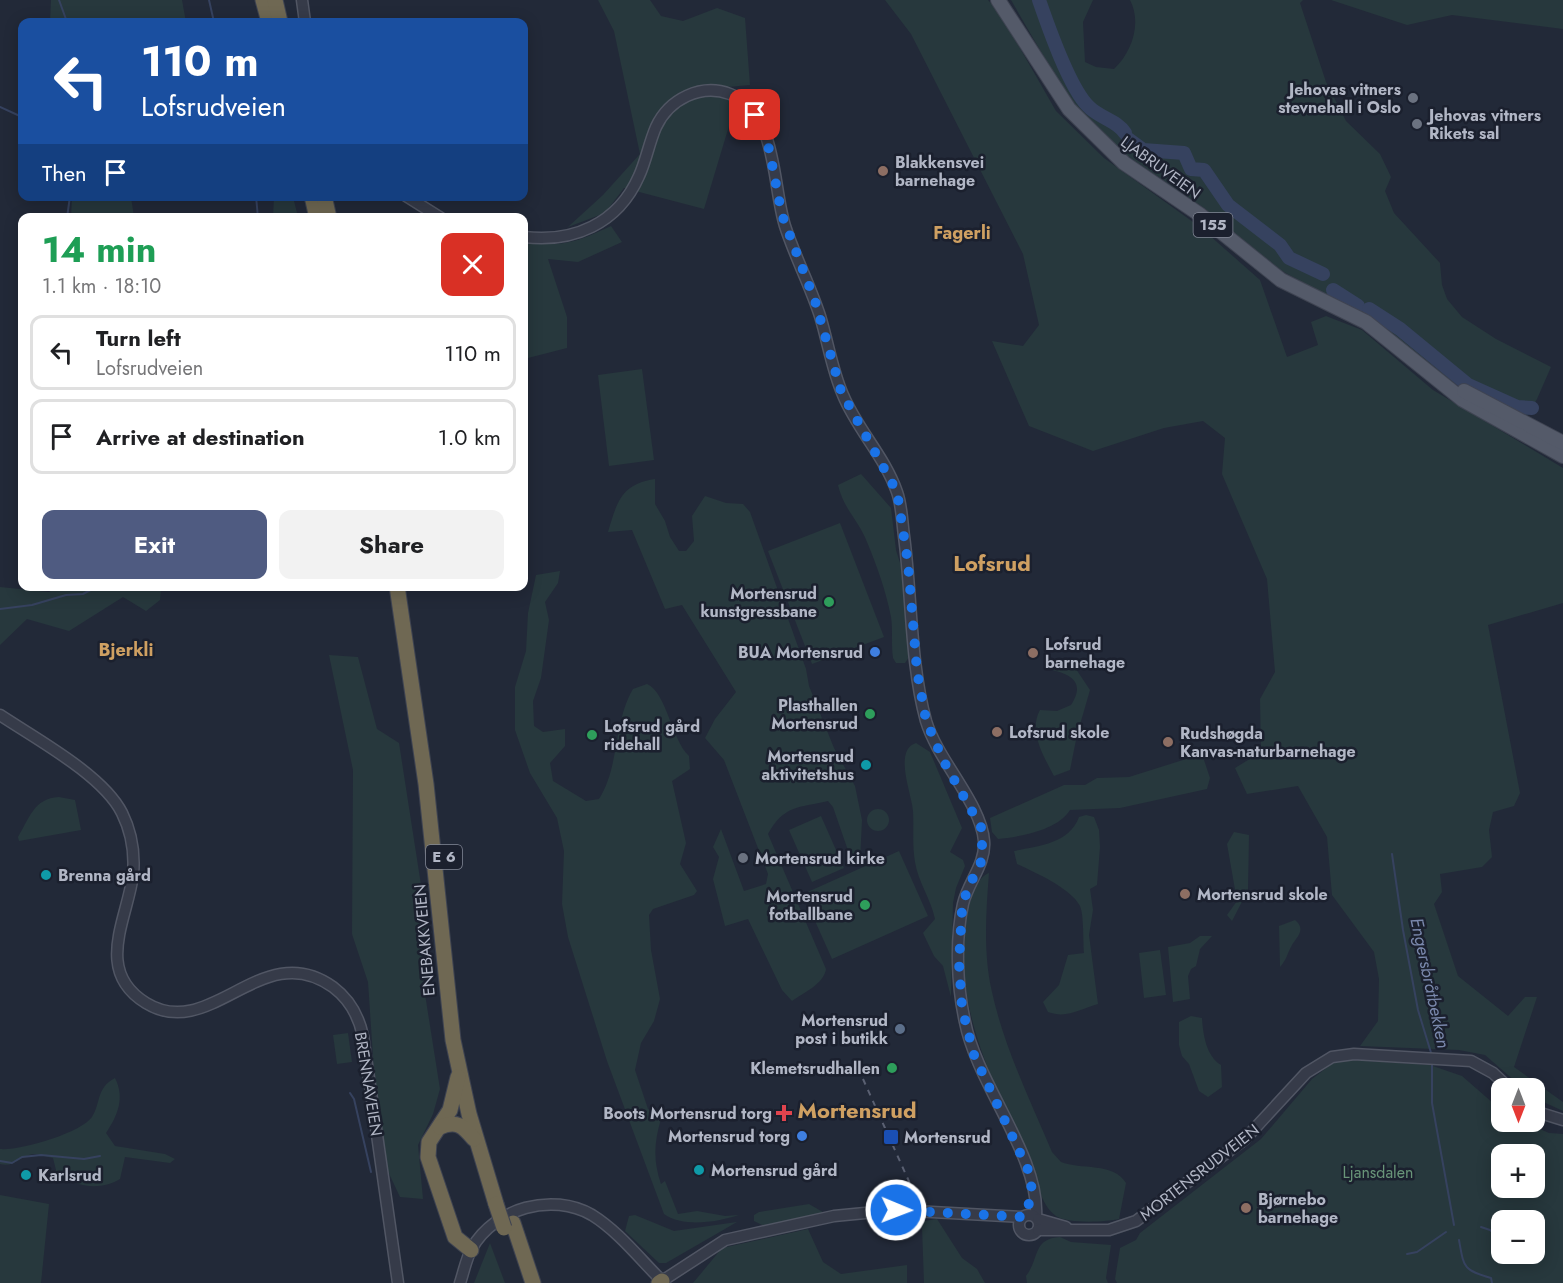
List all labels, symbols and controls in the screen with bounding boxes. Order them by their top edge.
text: 110 m [141,31,259,92]
icon: left [42,42,120,120]
place label: Jehovas vitners stevnehall i Oslo [1278,78,1401,119]
text: Lofsrudveien [141,87,286,126]
pin [729,89,780,140]
marker: Jehovas vitners stevnehall i Oslo [1406,91,1420,105]
icon: arrive [738,98,771,131]
place label: Jehovas vitners Rikets sal [1426,104,1541,145]
marker: Jehovas vitners Rikets sal [1410,117,1424,131]
street label: LJABRUVEIEN [1116,130,1205,204]
place label: Blakkensvei barnehage [895,151,984,192]
icon: arrive [99,156,132,189]
text: Then [42,157,87,189]
marker: Blakkensvei barnehage [876,164,890,178]
road number: 155 [1194,213,1232,237]
district label: Fagerli [933,220,991,246]
text: 14 min [42,223,156,275]
button: close [441,233,504,296]
text: 1.1 km · 18:10 [42,272,161,301]
text: Turn left [96,322,181,354]
icon: left [45,336,78,369]
text: 110 m [444,337,501,369]
text: Lofsrudveien [96,354,203,383]
icon: arrive [45,420,78,453]
text: Arrive at destination [96,421,305,453]
text: 1.0 km [438,421,501,453]
button: Exit [42,510,267,579]
button: Share [279,510,504,579]
district label: Lofsrud [953,547,1031,579]
place label: Mortensrud kunstgressbane [700,582,817,623]
marker: Mortensrud kunstgressbane [822,595,836,609]
place label: Lofsrud barnehage [1045,633,1125,674]
district label: Bjerkli [99,637,153,663]
place label: BUA Mortensrud [738,641,863,664]
marker: BUA Mortensrud [868,645,882,659]
marker: Lofsrud barnehage [1026,646,1040,660]
place label: Plasthallen Mortensrud [771,694,858,735]
marker: Plasthallen Mortensrud [863,707,877,721]
place label: Lofsrud gård ridehall [604,715,700,756]
place label: Lofsrud skole [1009,721,1109,744]
place label: Rudshøgda Kanvas-naturbarnehage [1180,722,1356,763]
marker: Lofsrud skole [990,725,1004,739]
marker: Lofsrud gård ridehall [585,728,599,742]
marker: Rudshøgda Kanvas-naturbarnehage [1161,735,1175,749]
place label: Mortensrud aktivitetshus [762,745,854,786]
marker: Mortensrud aktivitetshus [859,758,873,772]
road number: E 6 [426,845,462,869]
place label: Mortensrud kirke [755,847,885,870]
marker: Mortensrud kirke [736,851,750,865]
place label: Brenna gård [58,864,151,887]
marker: Brenna gård [39,868,53,882]
street label: ENEBAKKVEIEN [408,883,441,997]
place label: Mortensrud skole [1197,883,1328,906]
place label: Mortensrud fotballbane [766,885,853,926]
marker: Mortensrud skole [1178,887,1192,901]
marker: Mortensrud fotballbane [858,898,872,912]
water label: Engersbråtbekken [1403,915,1457,1051]
place label: Mortensrud post i butikk [795,1009,889,1050]
marker: Mortensrud post i butikk [893,1022,907,1036]
street label: BRENNAVEIEN [349,1030,388,1138]
place label: Klemetsrudhallen [750,1057,880,1080]
marker: Klemetsrudhallen [885,1061,899,1075]
north arrow [1491,1078,1545,1132]
map controls [1491,1078,1545,1264]
district label: Mortensrud [797,1094,917,1126]
place label: Boots Mortensrud torg [603,1102,772,1125]
marker: Boots Mortensrud torg [777,1106,791,1120]
street label: MORTENSRUDVEIEN [1135,1118,1264,1226]
place label: Mortensrud torg [668,1125,790,1148]
place label: Mortensrud [904,1126,991,1149]
marker: Mortensrud [882,1128,900,1146]
marker: Mortensrud torg [795,1129,809,1143]
button: + [1491,1144,1545,1198]
place label: Mortensrud gård [711,1159,837,1182]
park label: Ljansdalen [1343,1161,1413,1184]
marker: Mortensrud gård [692,1163,706,1177]
place label: Karlsrud [38,1164,102,1187]
marker: Karlsrud [19,1168,33,1182]
position arrow [864,1178,928,1242]
place label: Bjørnebo barnehage [1258,1188,1338,1229]
marker: Bjørnebo barnehage [1239,1201,1253,1215]
button: − [1491,1210,1545,1264]

